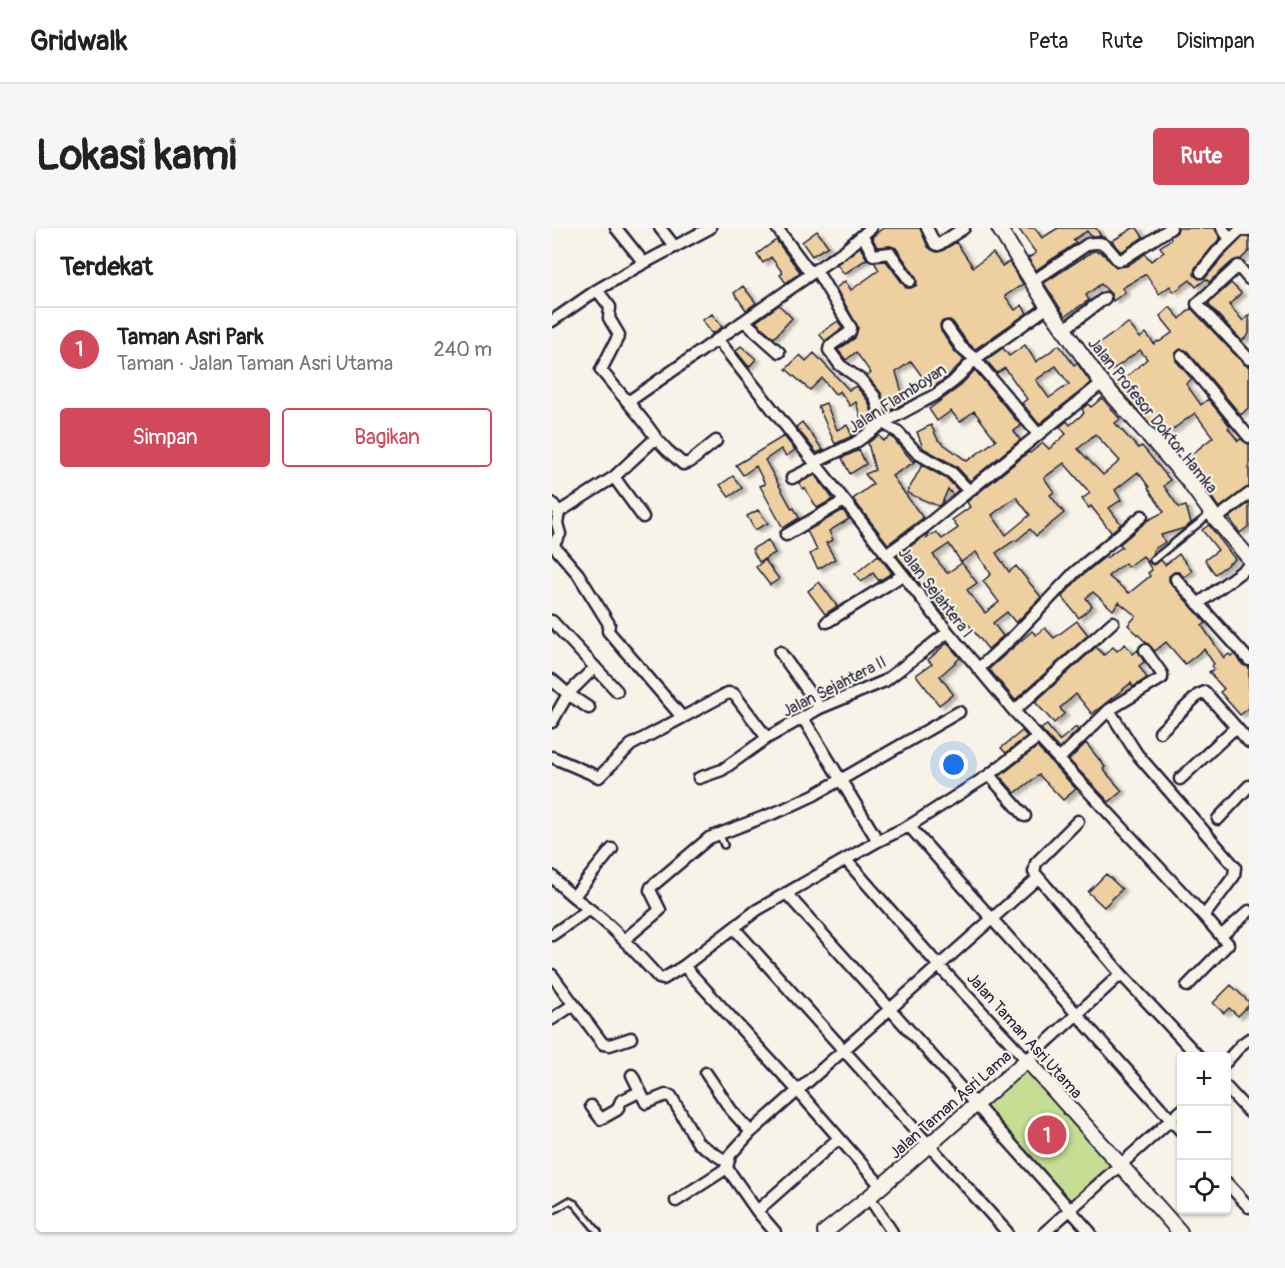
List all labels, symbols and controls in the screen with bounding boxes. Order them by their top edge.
text: Gridwalk [30,24,128,59]
text: Peta [1028,28,1068,55]
text: Rute [1101,28,1143,55]
text: Disimpan [1176,28,1255,55]
button: Rute [1153,128,1249,185]
text: Lokasi kami [36,130,236,182]
text: Terdekat [60,251,153,283]
text: Taman Asri Park [117,323,264,351]
street label: Jalan Profesor Doktor Hamka [1083,334,1221,498]
text: 1 [76,337,83,362]
text: 240 m [433,337,492,362]
text: Taman · Jalan Taman Asri Utama [117,351,393,376]
street label: Jalan Flamboyan [845,360,950,438]
button: Simpan [60,408,270,467]
button: Bagikan [282,408,492,467]
street label: Jalan Sejahtera I [894,543,977,642]
street label: Jalan Sejahtera II [779,652,890,722]
your location [939,750,968,779]
street label: Jalan Taman Asri Utama [962,968,1086,1103]
street label: Jalan Taman Asri Lama [886,1046,1016,1163]
map controls [1177,1052,1231,1214]
button: + [1177,1052,1231,1106]
button: − [1177,1106,1231,1160]
pin: 1 [1028,1112,1066,1158]
button: locate [1177,1160,1231,1214]

